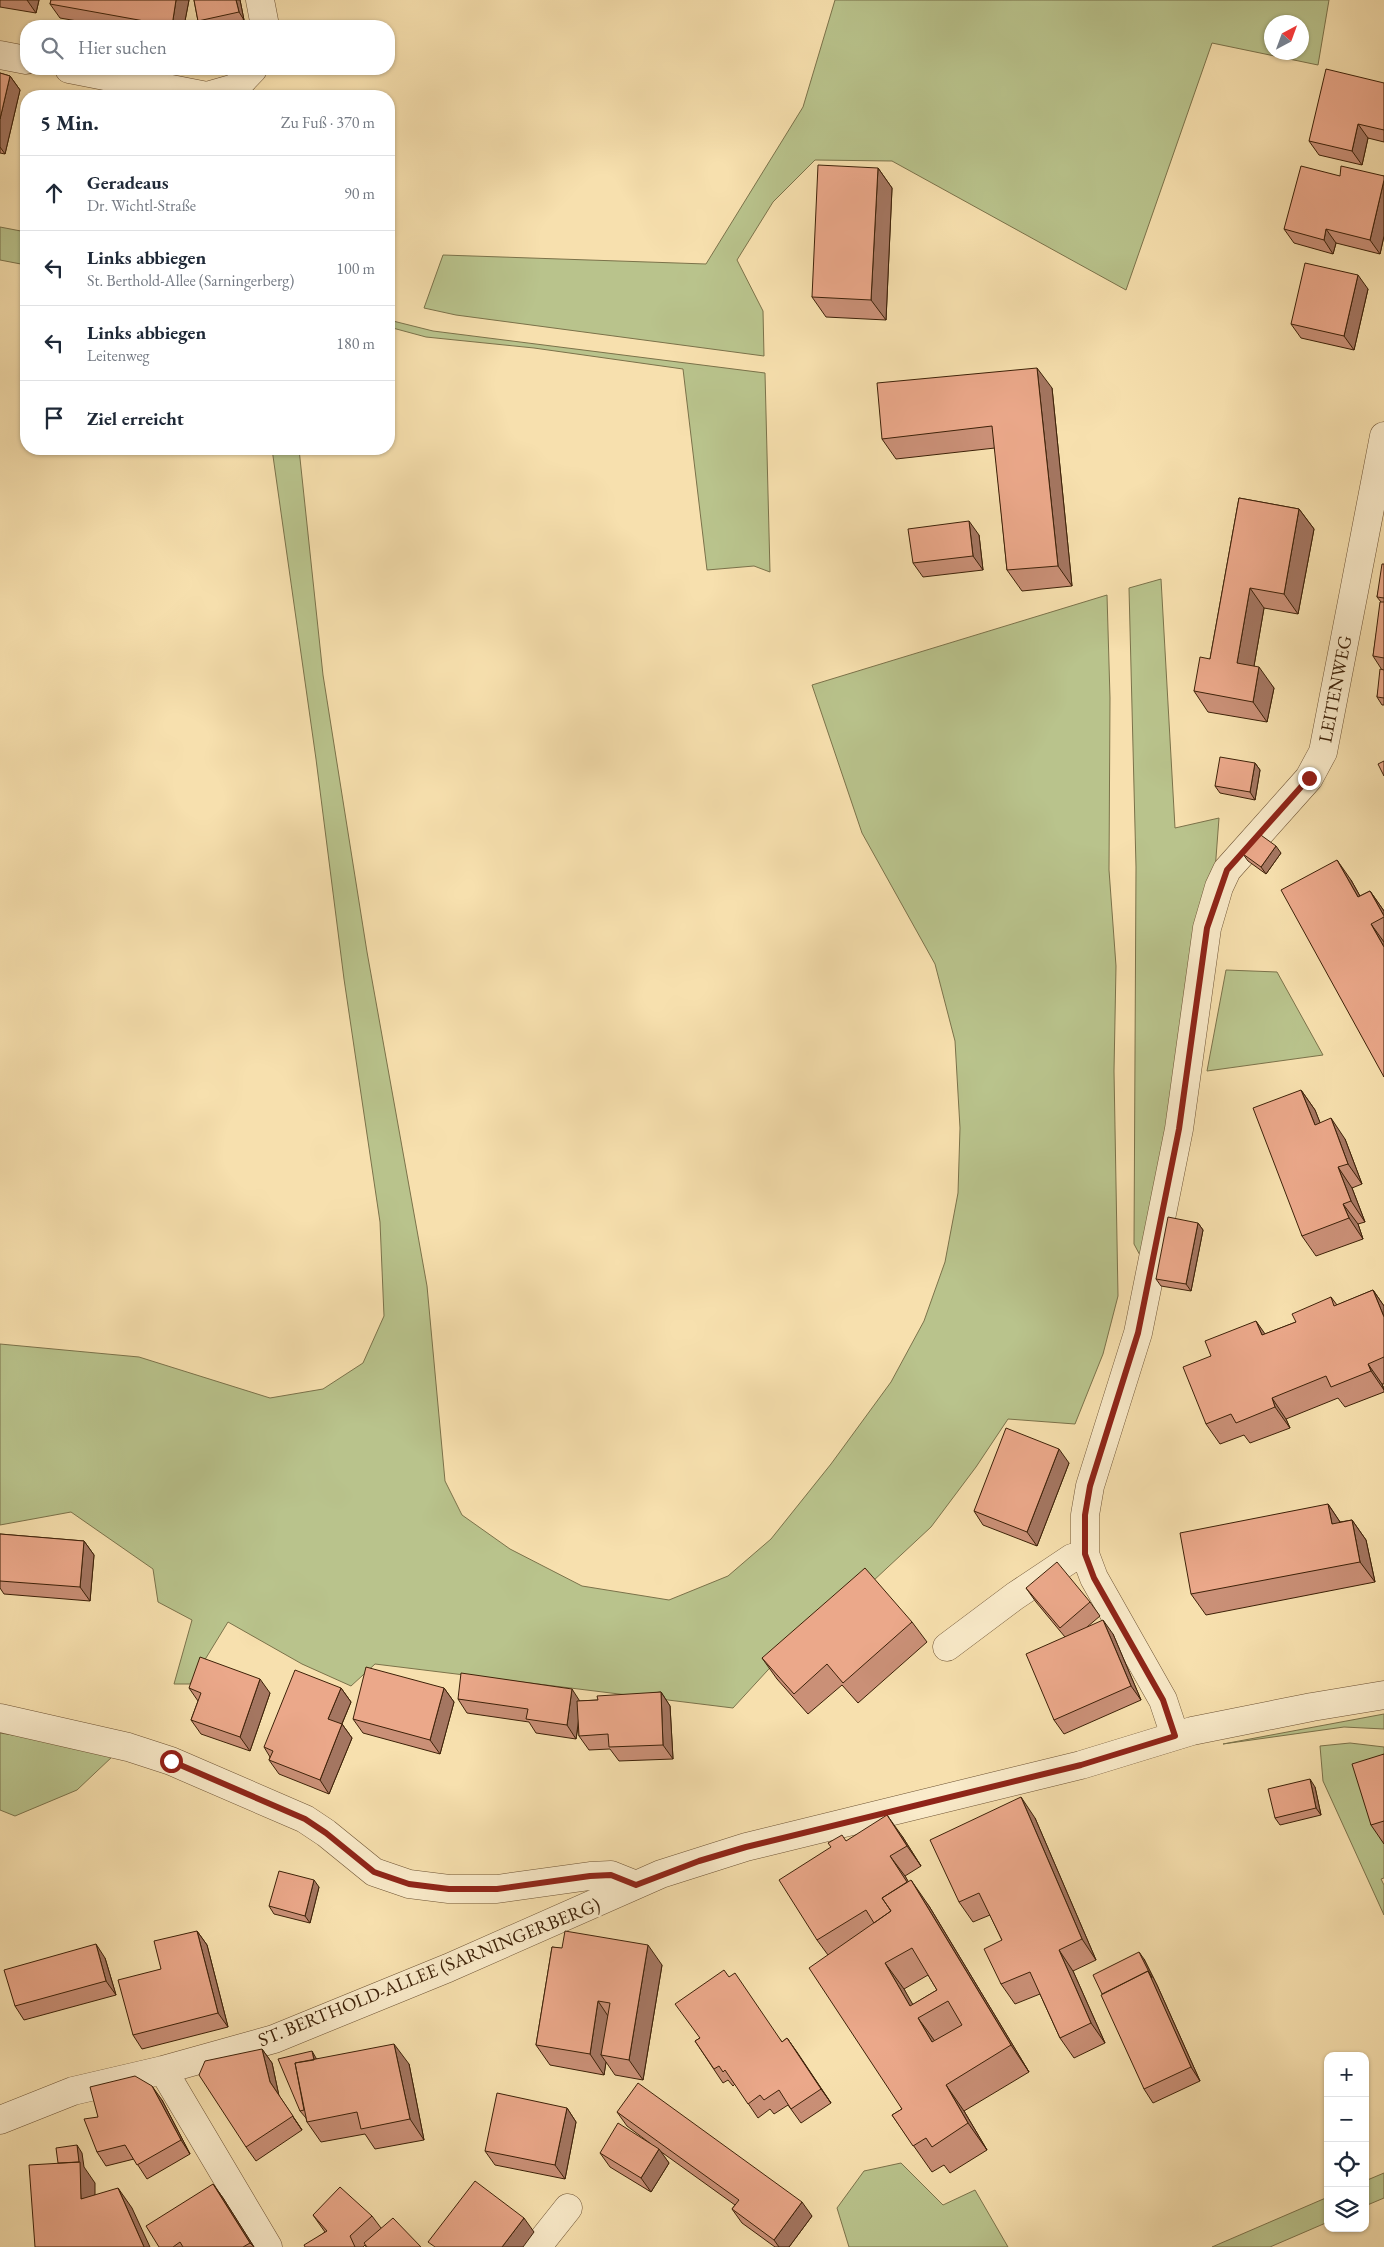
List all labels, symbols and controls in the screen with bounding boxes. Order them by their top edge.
north arrow [1264,15,1309,60]
search box [20,20,395,75]
icon: search [38,34,66,62]
text: Hier suchen [78,35,167,60]
text: 5 Min. [40,109,99,136]
text: Zu Fuß · 370 m [281,112,375,133]
text: Geradeaus [87,170,169,195]
icon: ahead [40,179,68,207]
text: 90 m [344,183,375,204]
text: Dr. Wichtl-Straße [87,195,196,216]
text: Links abbiegen [87,245,206,270]
icon: left [40,254,68,282]
text: 100 m [336,258,375,279]
text: St. Berthold-Allee (Sarningerberg) [87,270,294,291]
text: Links abbiegen [87,320,206,345]
icon: left [40,329,68,357]
text: 180 m [336,333,375,354]
text: Leitenweg [87,345,150,366]
icon: arrive [40,404,68,432]
text: Ziel erreicht [87,406,184,431]
street label: LEITENWEG [1312,633,1358,745]
route end [1298,767,1321,790]
route start [160,1750,183,1773]
street label: ST. BERTHOLD-ALLEE (SARNINGERBERG) [254,1892,604,2052]
map controls [1324,2052,1369,2232]
button: + [1324,2052,1369,2097]
button: − [1324,2097,1369,2142]
button: locate [1324,2142,1369,2187]
button: layers [1324,2187,1369,2232]

